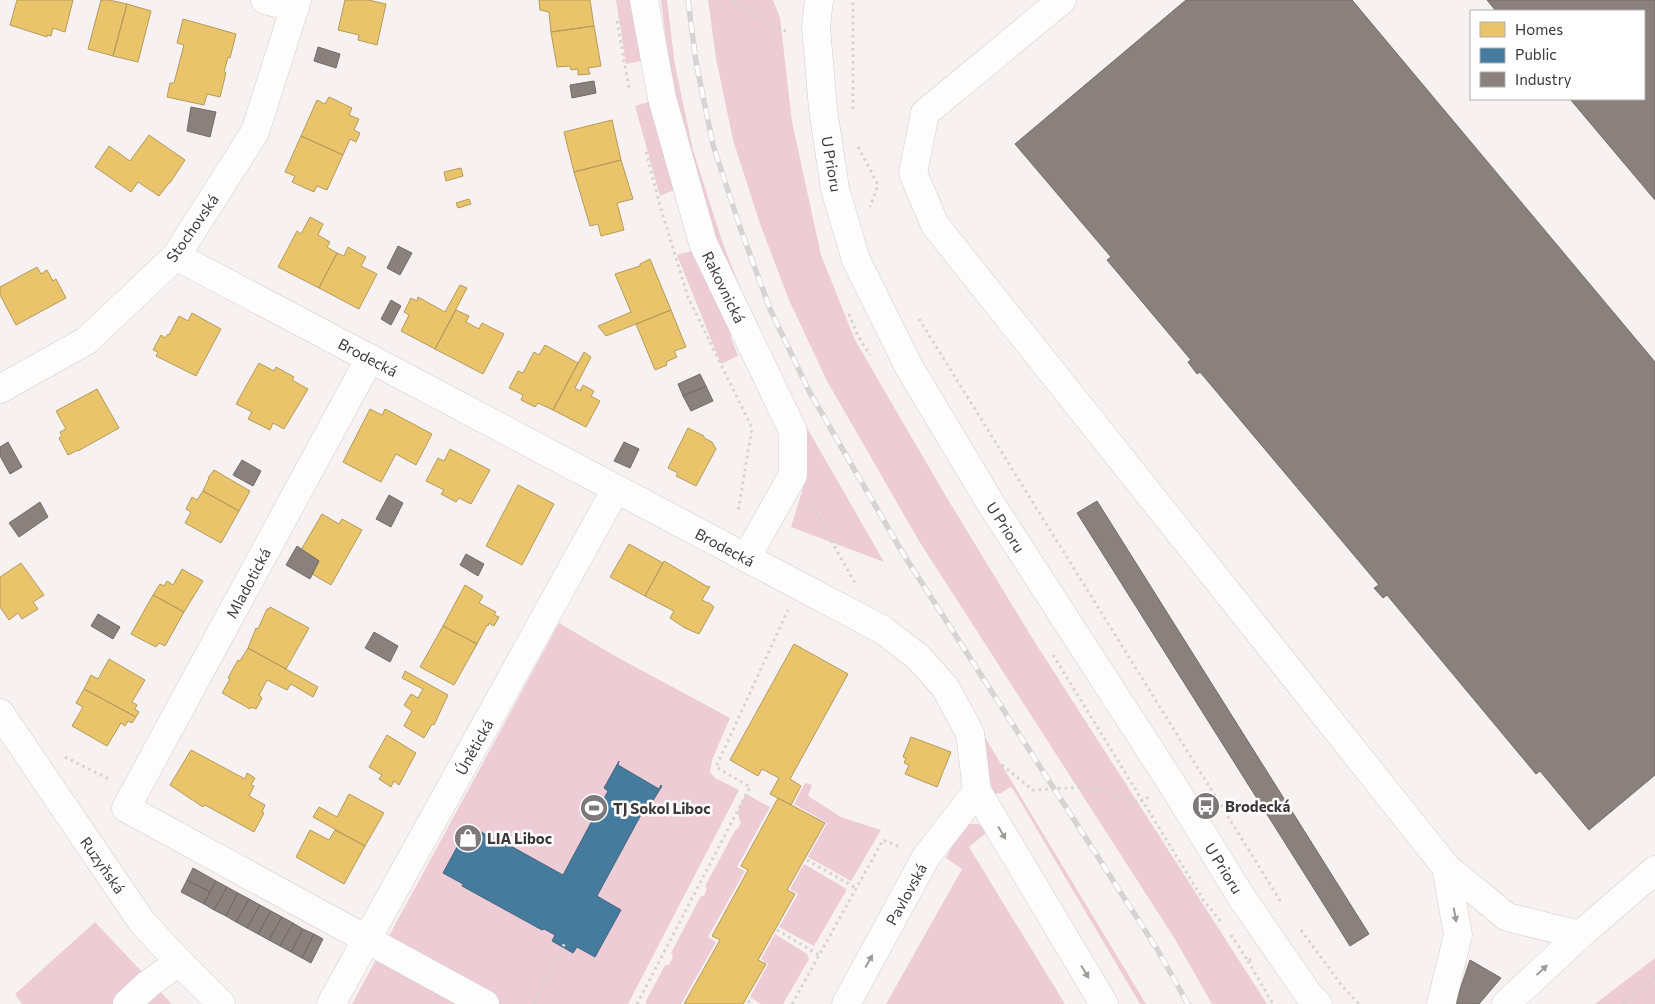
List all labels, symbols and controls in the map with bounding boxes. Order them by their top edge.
legend [1470,10,1645,100]
text: Homes [1515,20,1563,38]
text: Public [1515,45,1557,63]
text: Industry [1515,70,1572,88]
street label: U Prioru [818,135,846,193]
street label: Stochovská [162,191,222,265]
street label: Rakovnická [699,248,749,326]
street label: Brodecká [335,334,401,380]
street label: U Prioru [983,498,1029,556]
street label: Brodecká [692,524,758,570]
street label: Mladotická [222,545,274,621]
street label: Únětická [451,716,497,778]
bus stop icon: Brodecká [1191,791,1221,821]
sports icon: TJ Sokol Liboc [579,793,609,823]
place label: Brodecká [1225,797,1290,815]
place label: TJ Sokol Liboc [613,799,710,817]
shop icon: LIA Liboc [453,823,483,853]
one-way arrow [998,826,1007,839]
place label: LIA Liboc [487,829,552,847]
street label: Ruzyňská [77,833,129,897]
street label: U Prioru [1201,839,1247,897]
street label: Pavlovská [882,860,930,928]
one-way arrow [1451,907,1459,923]
one-way arrow [865,954,873,969]
one-way arrow [1535,965,1547,977]
one-way arrow [1081,966,1090,979]

